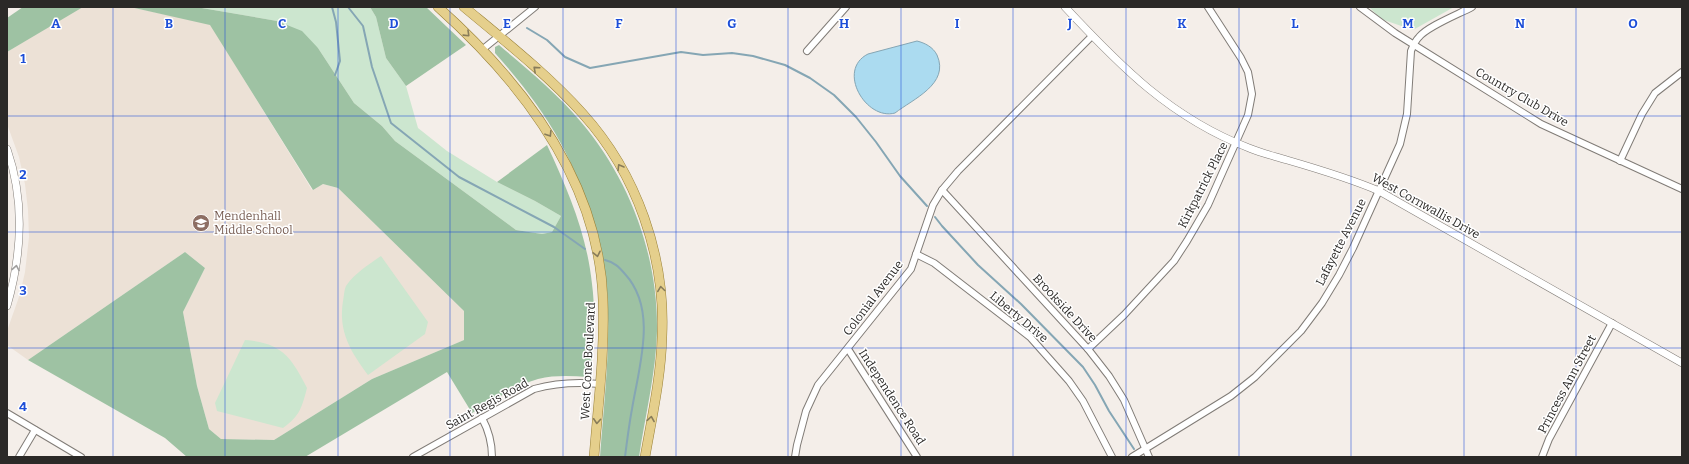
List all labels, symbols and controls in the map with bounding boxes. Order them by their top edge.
text: A [51,16,61,31]
text: B [165,16,173,31]
text: C [278,16,286,31]
text: D [389,16,399,31]
text: E [503,16,511,31]
text: F [615,16,623,31]
text: G [727,16,737,31]
text: H [839,16,849,31]
text: I [955,16,960,31]
text: J [1067,16,1073,31]
text: K [1177,16,1187,31]
text: L [1291,16,1299,31]
text: M [1402,16,1414,31]
text: N [1515,16,1525,31]
text: O [1628,16,1638,31]
one-way arrow [462,29,470,36]
text: 1 [20,51,26,66]
street label: Country Club Drive [1473,65,1571,129]
one-way arrow [533,66,541,74]
one-way arrow [544,130,552,137]
street label: Kirkpatrick Place [1175,140,1231,230]
one-way arrow [618,164,625,171]
text: 2 [19,167,27,182]
street label: West Cornwallis Drive [1370,170,1482,242]
street label: Lafayette Avenue [1313,196,1369,288]
place label: Mendenhall Middle School [214,209,293,237]
school or university icon: Mendenhall Middle School [191,213,211,233]
one-way arrow [592,250,601,257]
street label: Colonial Avenue [840,258,906,338]
one-way arrow [11,265,20,271]
street label: Brookside Drive [1030,271,1100,345]
text: 3 [19,283,27,298]
one-way arrow [657,286,666,292]
street label: Liberty Drive [987,289,1051,345]
street label: West Cone Boulevard [578,302,598,420]
street label: Princess Ann Street [1535,332,1599,436]
street label: Independence Road [856,347,928,447]
street label: Saint Regis Road [443,376,531,432]
text: 4 [19,399,27,414]
one-way arrow [646,415,655,422]
one-way arrow [592,418,601,424]

